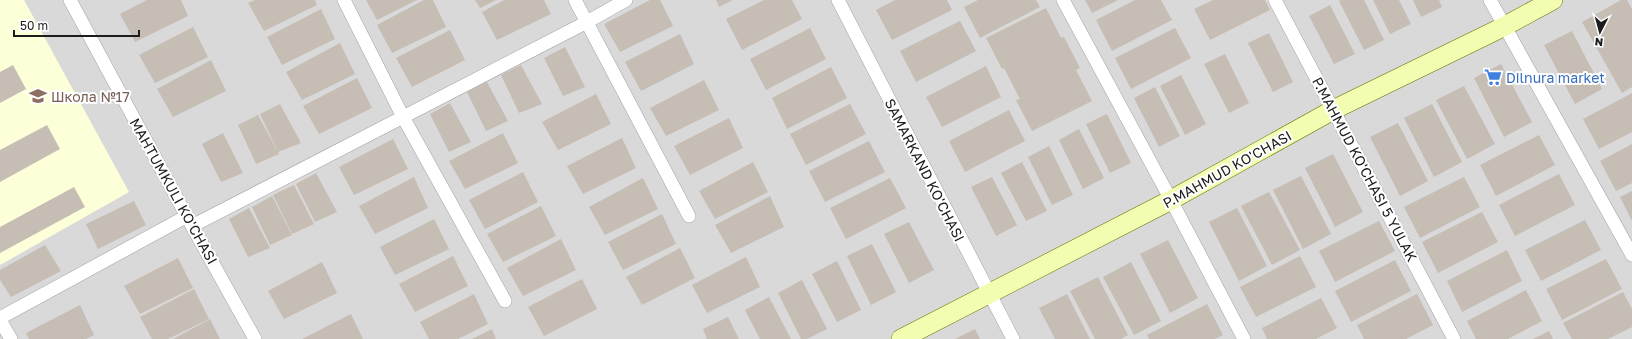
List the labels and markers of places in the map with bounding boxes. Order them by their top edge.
supermarket icon: Dilnura market [1483,67,1503,87]
place label: Dilnura market [1506,69,1605,86]
school or university icon: Школа №17 [28,86,48,106]
place label: Школа №17 [51,88,130,105]

